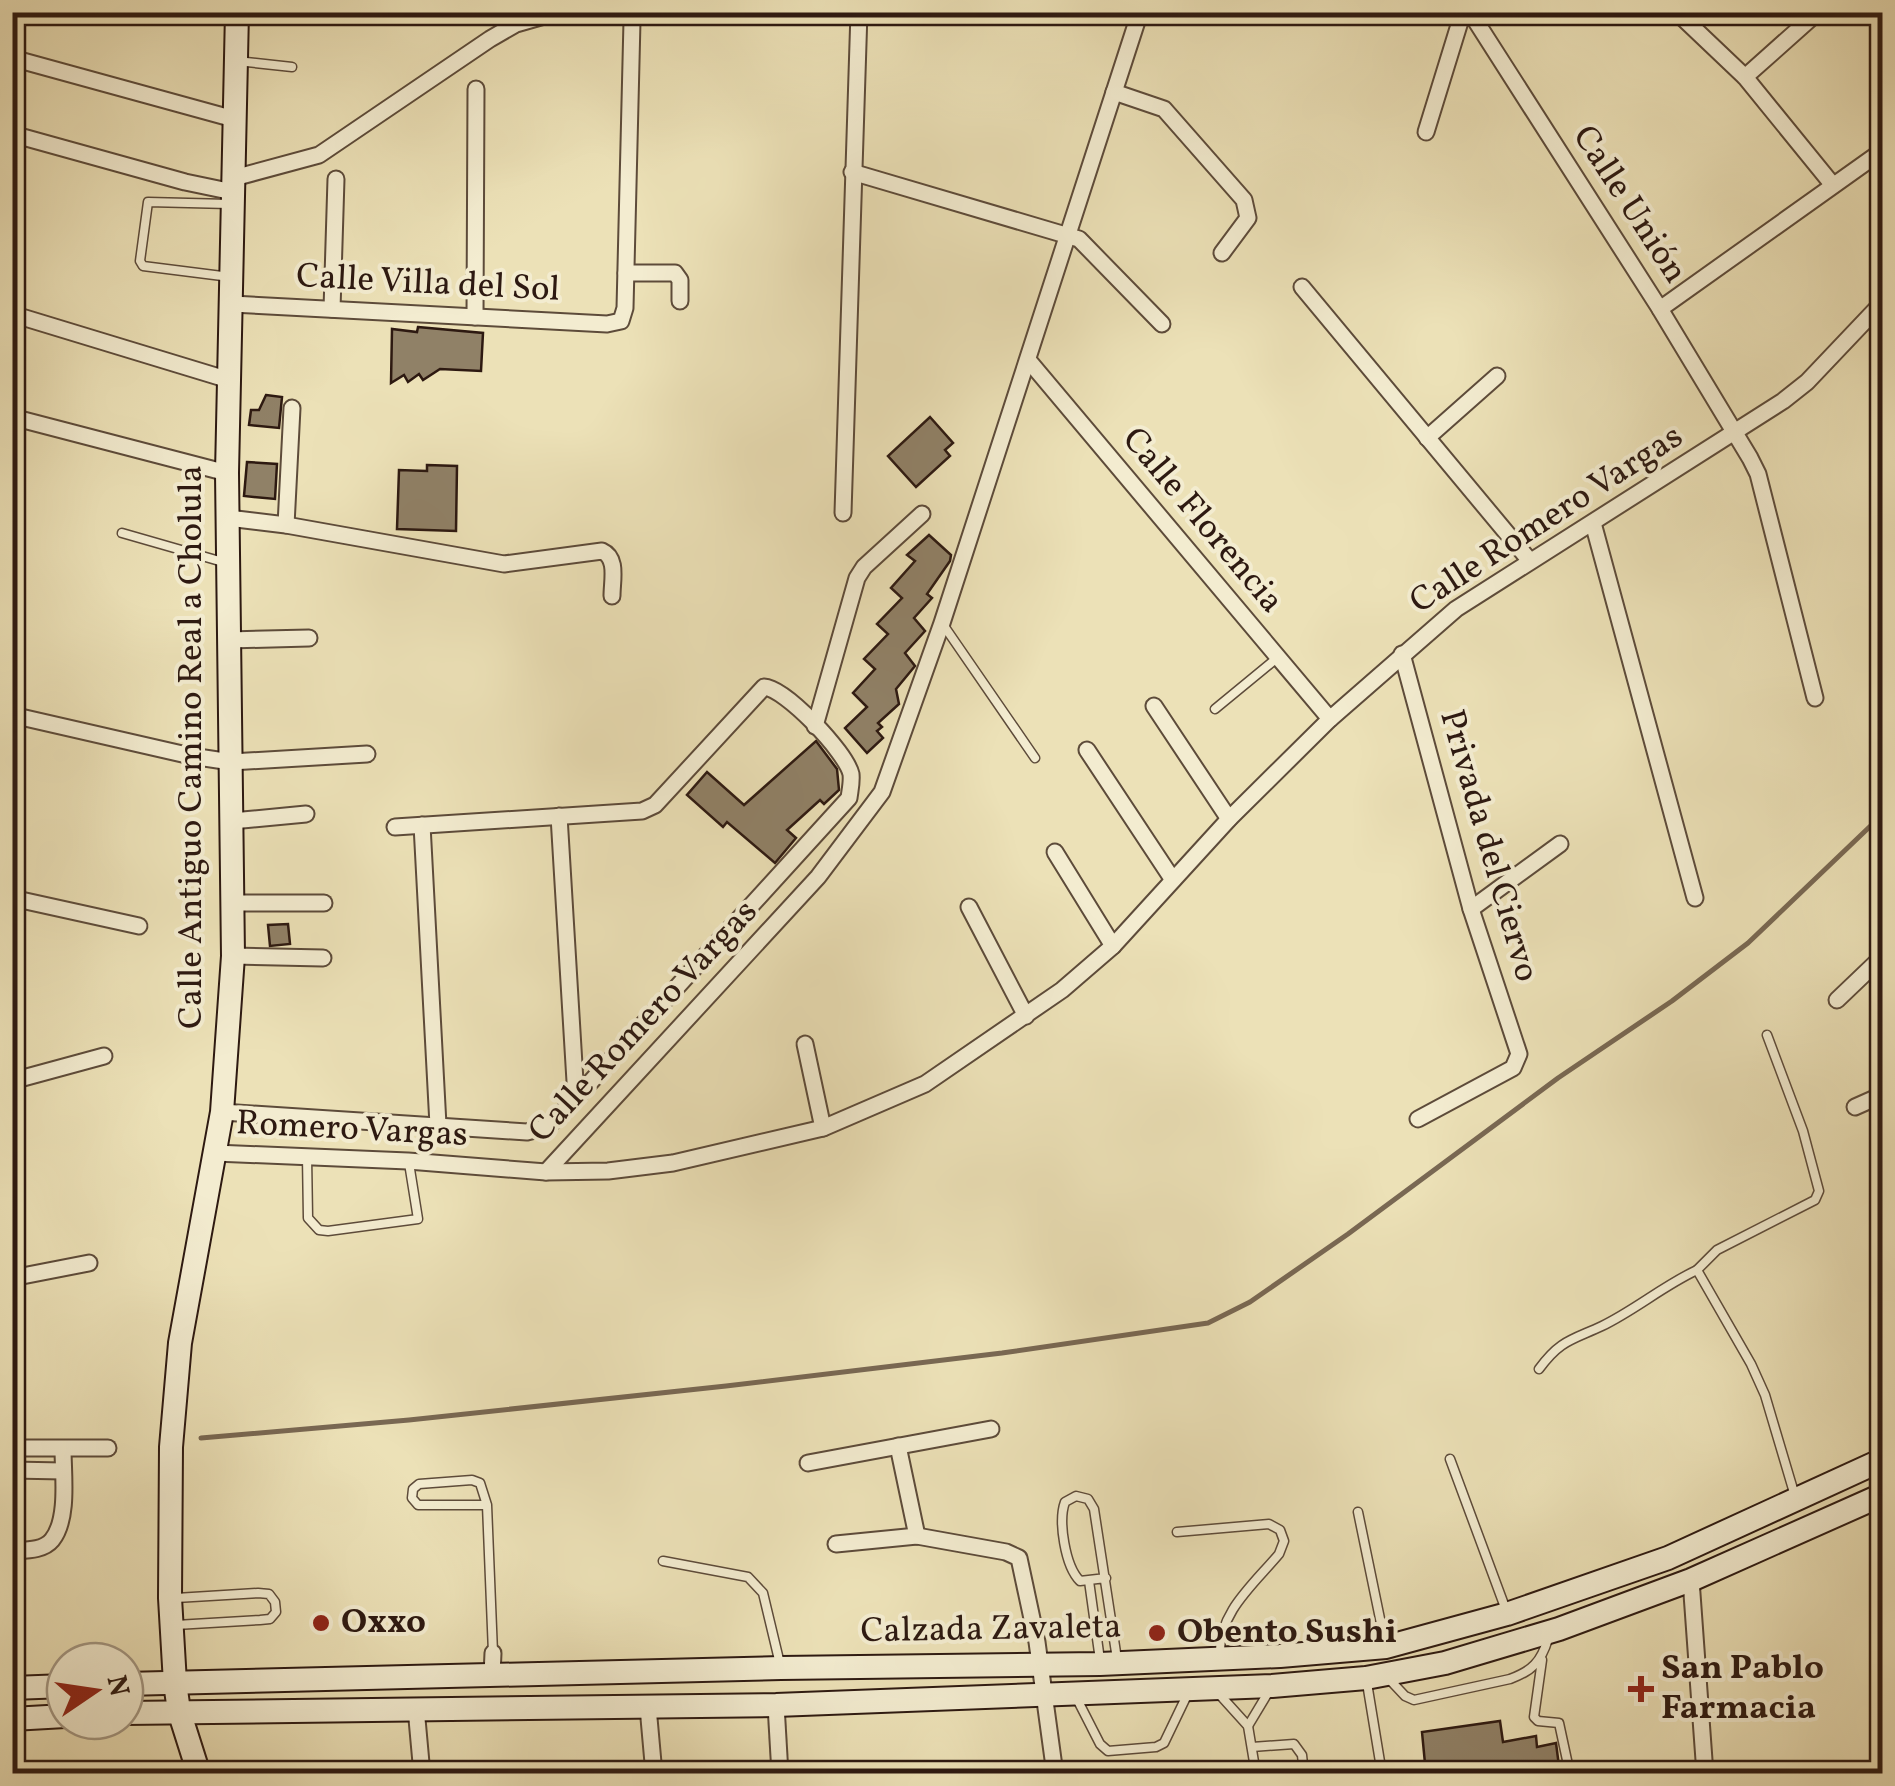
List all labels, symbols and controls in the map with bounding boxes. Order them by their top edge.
street label: Calle Unión [1560,117,1698,293]
street label: Calle Villa del Sol [295,253,561,315]
street label: Calle Romero Vargas [1401,414,1693,626]
street label: Calle Florencia [1110,418,1294,624]
street label: Calle Antiguo Camino Real a Cholula [168,465,216,1029]
street label: Privada del Ciervo [1426,704,1550,988]
street label: Calle Romero Vargas [518,890,770,1154]
street label: Romero Vargas [235,1100,469,1160]
place label: Oxxo [341,1599,426,1647]
street label: Calzada Zavaleta [860,1604,1122,1656]
place label: Obento Sushi [1177,1609,1397,1657]
marker: Oxxo [310,1612,332,1634]
marker: Obento Sushi [1146,1622,1168,1644]
north arrow [45,1641,145,1741]
place label: San Pablo Farmacia [1661,1645,1824,1733]
text: N [96,1672,138,1700]
marker: San Pablo Farmacia [1630,1678,1652,1700]

